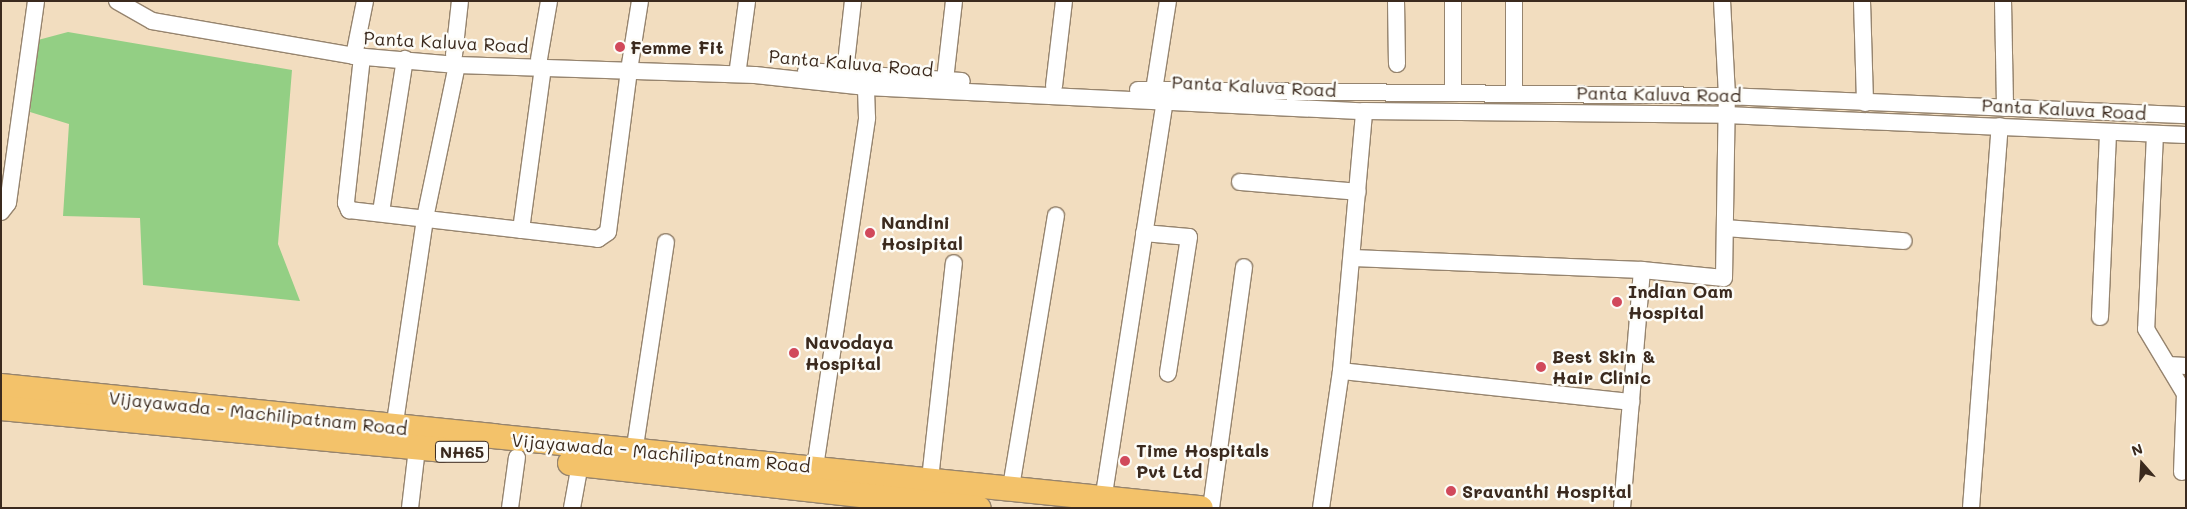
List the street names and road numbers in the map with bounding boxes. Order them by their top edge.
street label: Panta Kaluva Road [363,27,529,57]
street label: Panta Kaluva Road [768,45,934,81]
street label: Panta Kaluva Road [1171,71,1337,101]
street label: Panta Kaluva Road [1576,82,1742,106]
street label: Panta Kaluva Road [1981,94,2147,124]
street label: Vijayawada - Machilipatnam Road [108,387,408,439]
street label: Vijayawada - Machilipatnam Road [511,429,811,477]
road number: NH65 [434,438,490,466]

